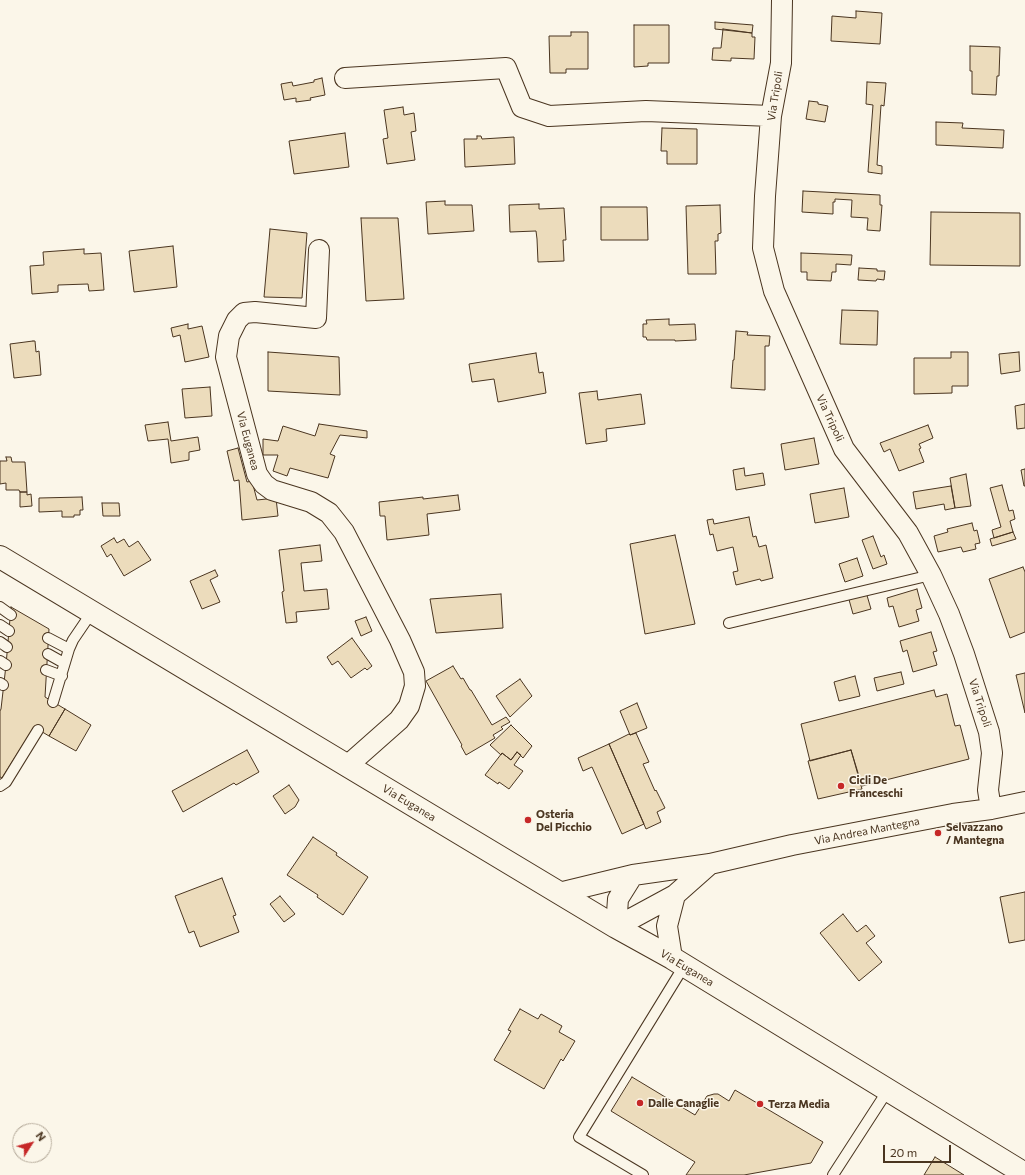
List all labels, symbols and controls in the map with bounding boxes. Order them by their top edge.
street label: Via Tripoli [765,70,785,122]
street label: Via Tripoli [813,392,847,444]
street label: Via Euganea [234,410,262,472]
street label: Via Tripoli [966,677,994,729]
place label: Cicli De Franceschi [849,773,903,799]
marker: Cicli De Franceschi [836,781,846,791]
street label: Via Euganea [380,782,438,824]
place label: Osteria Del Picchio [536,807,592,833]
street label: Via Andrea Mantegna [813,814,921,848]
marker: Osteria Del Picchio [523,815,533,825]
place label: Selvazzano / Mantegna [946,820,1004,846]
marker: Selvazzano / Mantegna [933,828,943,838]
street label: Via Euganea [658,947,716,989]
place label: Dalle Canaglie [648,1096,719,1110]
place label: Terza Media [768,1097,830,1111]
marker: Dalle Canaglie [635,1098,645,1108]
marker: Terza Media [755,1099,765,1109]
north arrow [12,1123,52,1163]
text: N [34,1129,49,1143]
scale bar [885,1137,953,1163]
text: 20 m [890,1145,917,1159]

